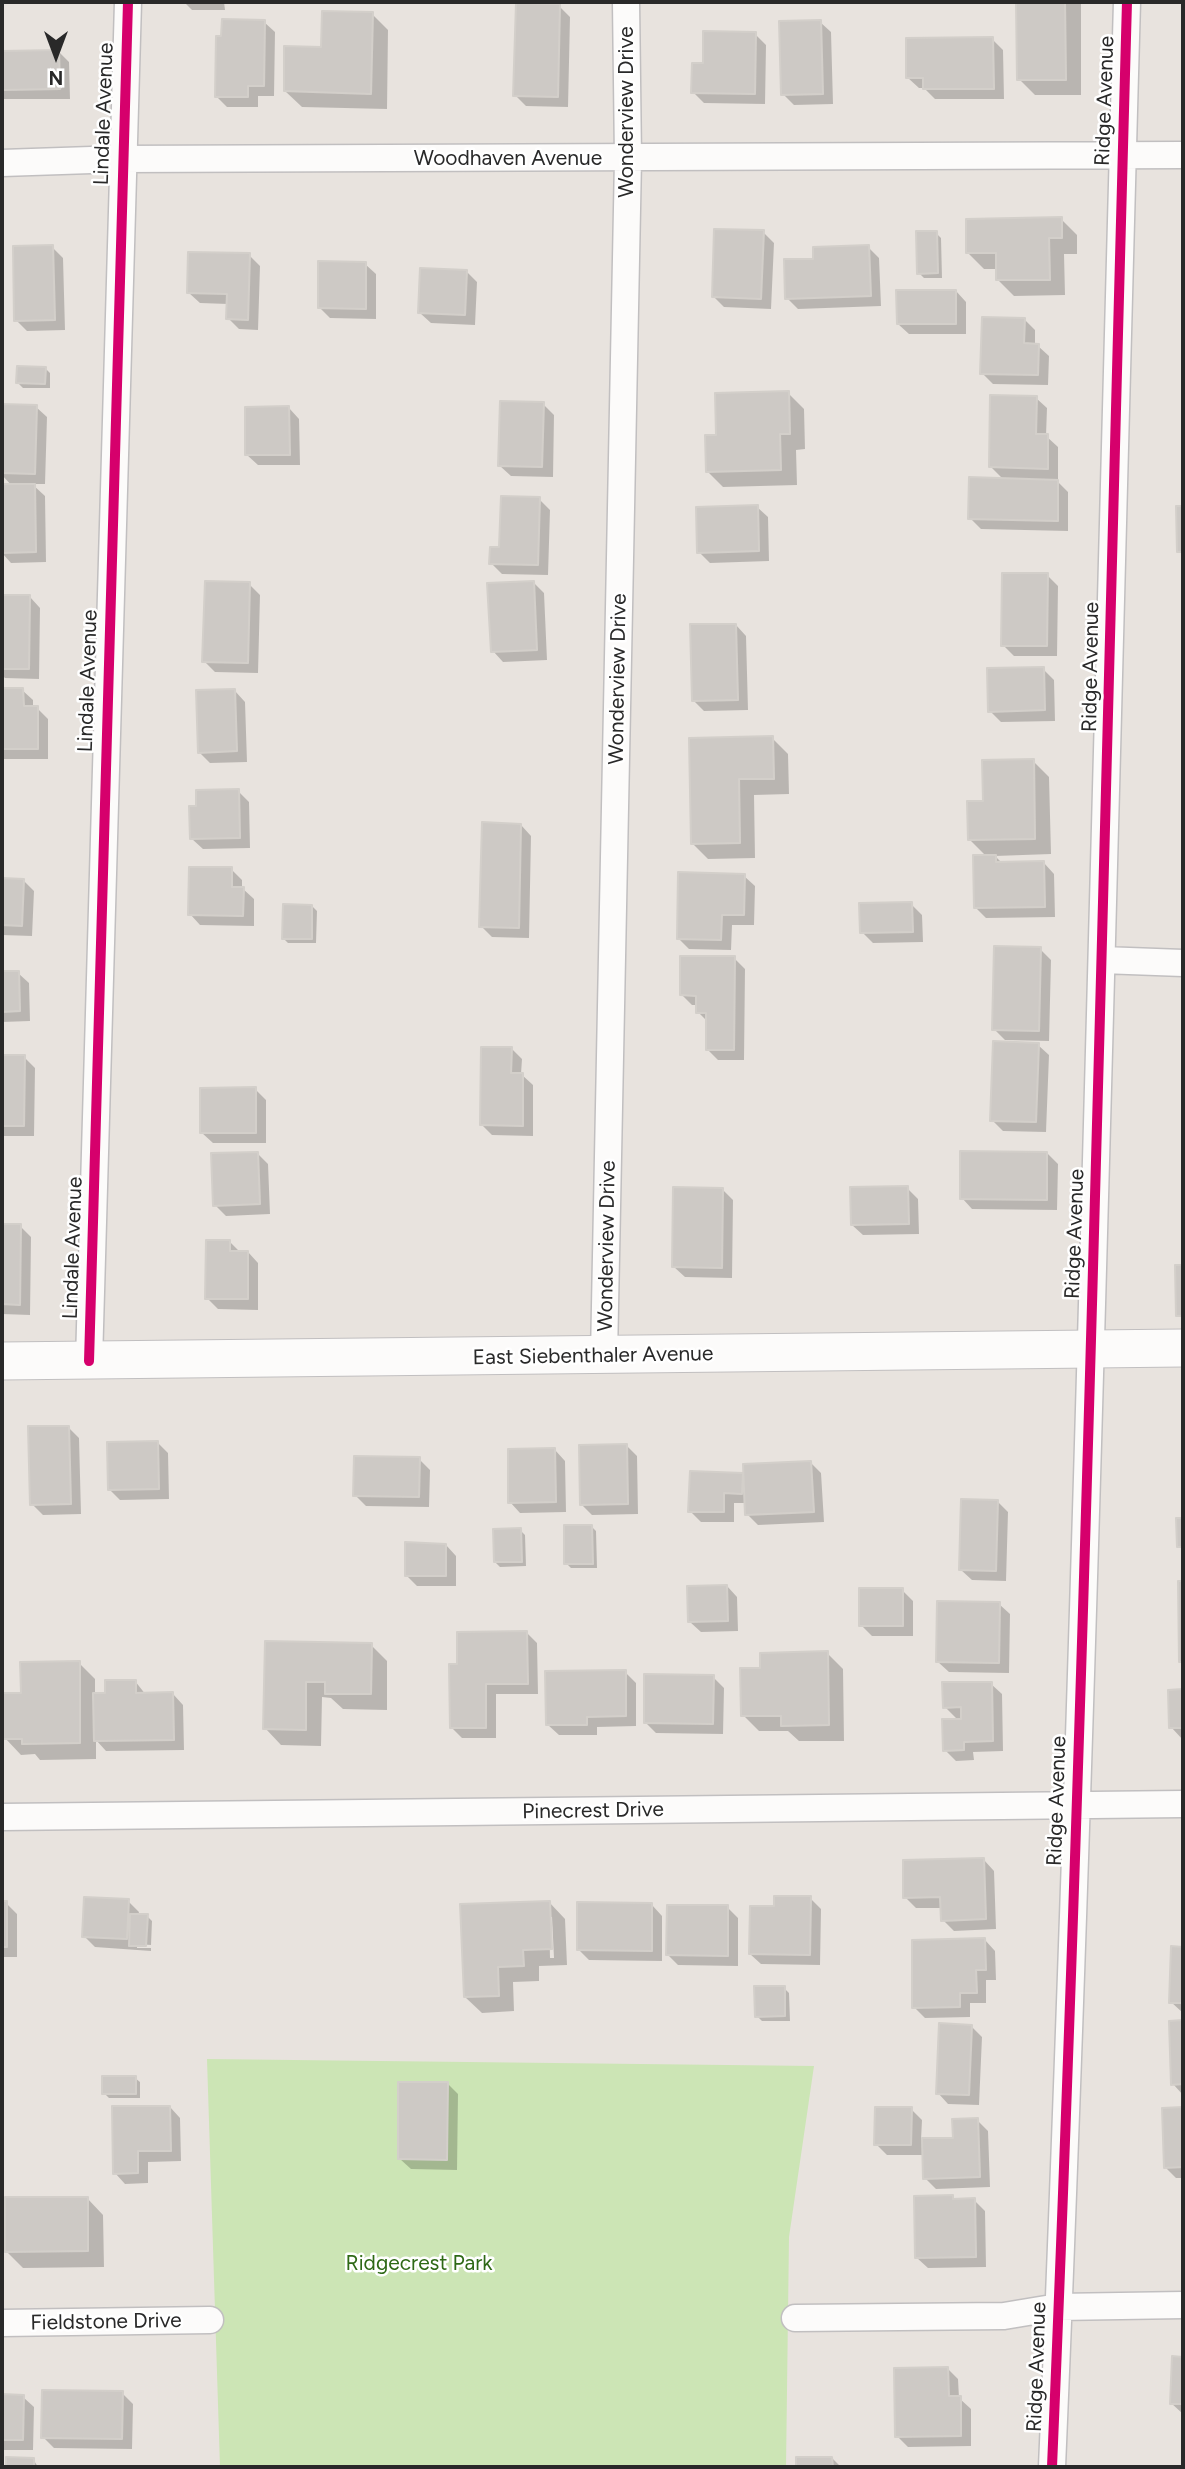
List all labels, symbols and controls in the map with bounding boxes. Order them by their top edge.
north arrow [21,21,91,91]
street label: Wonderview Drive [614,26,640,198]
street label: Ridge Avenue [1090,35,1120,167]
street label: Lindale Avenue [89,42,119,186]
text: N [49,66,63,89]
street label: Woodhaven Avenue [414,146,602,172]
street label: Wonderview Drive [604,593,632,765]
street label: Ridge Avenue [1077,602,1105,732]
street label: Lindale Avenue [73,609,103,753]
street label: Wonderview Drive [593,1160,621,1332]
street label: Ridge Avenue [1060,1168,1090,1300]
street label: Lindale Avenue [58,1176,88,1320]
street label: East Siebenthaler Avenue [473,1341,713,1371]
street label: Ridge Avenue [1042,1735,1072,1867]
street label: Pinecrest Drive [522,1797,664,1825]
park label: Ridgecrest Park [346,2251,492,2277]
street label: Ridge Avenue [1022,2301,1052,2433]
street label: Fieldstone Drive [30,2308,182,2336]

